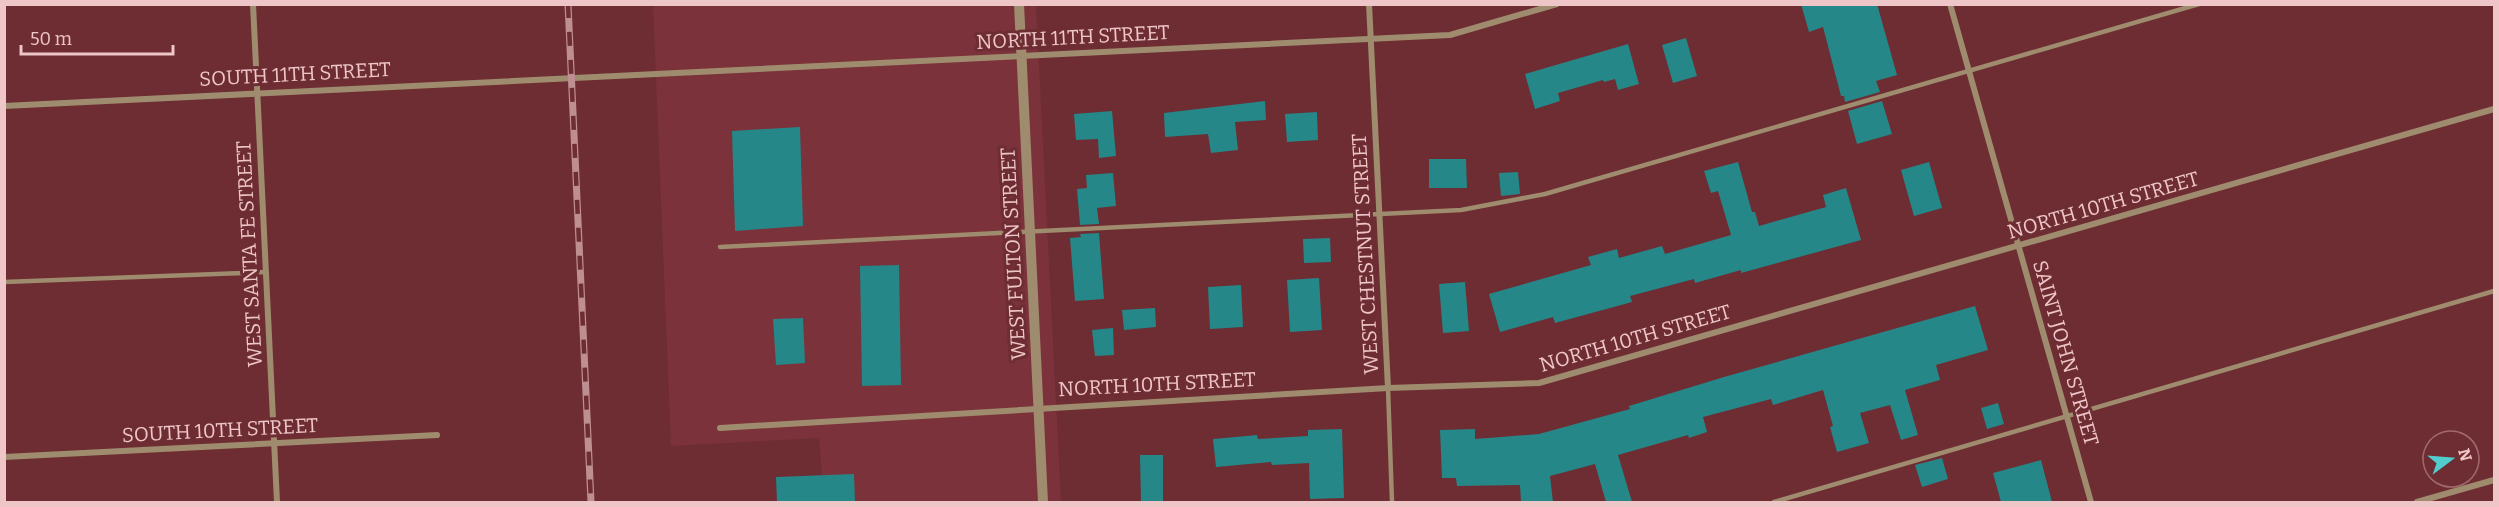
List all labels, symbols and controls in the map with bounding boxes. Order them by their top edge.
scale bar [21,18,172,56]
street label: NORTH 11TH STREET [976,20,1171,54]
text: 50 m [30,28,72,50]
street label: SOUTH 11TH STREET [199,57,392,91]
street label: WEST CHESTNUT STREET [1347,133,1383,375]
street label: WEST SANTA FE STREET [231,140,267,368]
street label: WEST FULTON STREET [995,147,1031,361]
street label: NORTH 10TH STREET [2004,166,2202,244]
street label: SAINT JOHN STREET [2028,258,2104,449]
street label: NORTH 10TH STREET [1536,299,1734,377]
street label: NORTH 10TH STREET [1057,367,1257,401]
street label: SOUTH 10TH STREET [121,413,319,447]
north arrow [2421,429,2481,489]
text: N [2454,446,2476,464]

